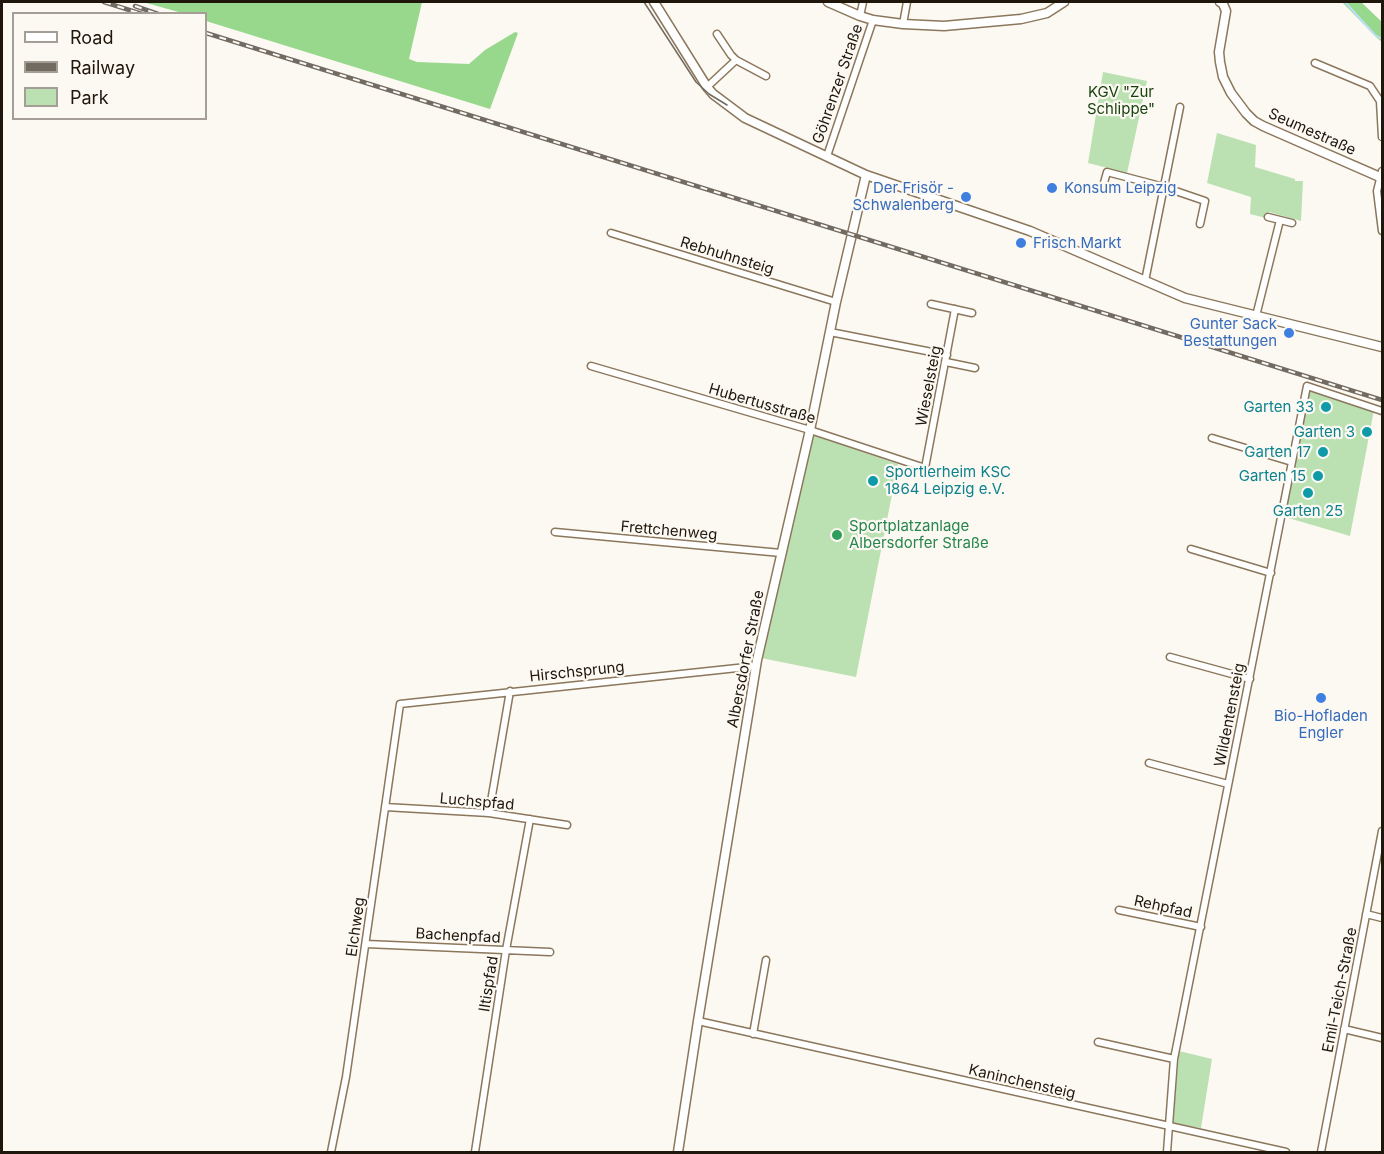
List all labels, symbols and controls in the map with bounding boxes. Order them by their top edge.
legend [12,12,207,120]
street label: Göhrenzer Straße [809,22,867,146]
text: Road [70,27,113,48]
text: Railway [70,57,135,78]
park label: KGV "Zur Schlippe" [1087,83,1155,118]
text: Park [70,87,109,108]
street label: Seumestraße [1265,105,1359,159]
place label: Der Frisör - Schwalenberg [852,179,954,214]
place label: Konsum Leipzig [1064,179,1176,197]
marker: Konsum Leipzig [1045,181,1059,195]
marker: Der Frisör - Schwalenberg [959,190,973,204]
street label: Rebhuhnsteig [678,233,776,279]
place label: Frisch Markt [1033,234,1121,252]
marker: Frisch Markt [1014,236,1028,250]
place label: Gunter Sack Bestattungen [1183,315,1277,350]
marker: Gunter Sack Bestattungen [1282,326,1296,340]
street label: Wieselsteig [912,344,946,428]
street label: Hubertusstraße [706,380,818,428]
place label: Garten 33 [1243,398,1314,416]
marker: Garten 33 [1319,400,1333,414]
place label: Garten 3 [1294,423,1355,441]
marker: Garten 3 [1360,425,1374,439]
place label: Garten 17 [1244,443,1311,461]
marker: Garten 17 [1316,445,1330,459]
place label: Sportlerheim KSC 1864 Leipzig e.V. [885,463,1011,498]
place label: Garten 15 [1239,467,1306,485]
marker: Garten 15 [1311,469,1325,483]
marker: Sportlerheim KSC 1864 Leipzig e.V. [866,474,880,488]
marker: Garten 25 [1301,486,1315,500]
place label: Garten 25 [1273,502,1343,520]
place label: Sportplatzanlage Albersdorfer Straße [849,517,989,552]
street label: Frettchenweg [620,518,718,544]
marker: Sportplatzanlage Albersdorfer Straße [830,528,844,542]
street label: Albersdorfer Straße [724,589,768,729]
street label: Hirschsprung [529,658,625,686]
street label: Wildentensteig [1211,662,1249,768]
marker: Bio-Hofladen Engler [1314,691,1328,705]
place label: Bio-Hofladen Engler [1274,707,1368,742]
street label: Luchspfad [439,790,515,814]
street label: Rehpfad [1132,892,1194,922]
street label: Elchweg [343,896,369,958]
street label: Bachenpfad [415,925,501,947]
street label: Emil-Teich-Straße [1319,926,1361,1054]
street label: Iltispfad [476,955,502,1013]
street label: Kaninchensteig [967,1061,1077,1103]

